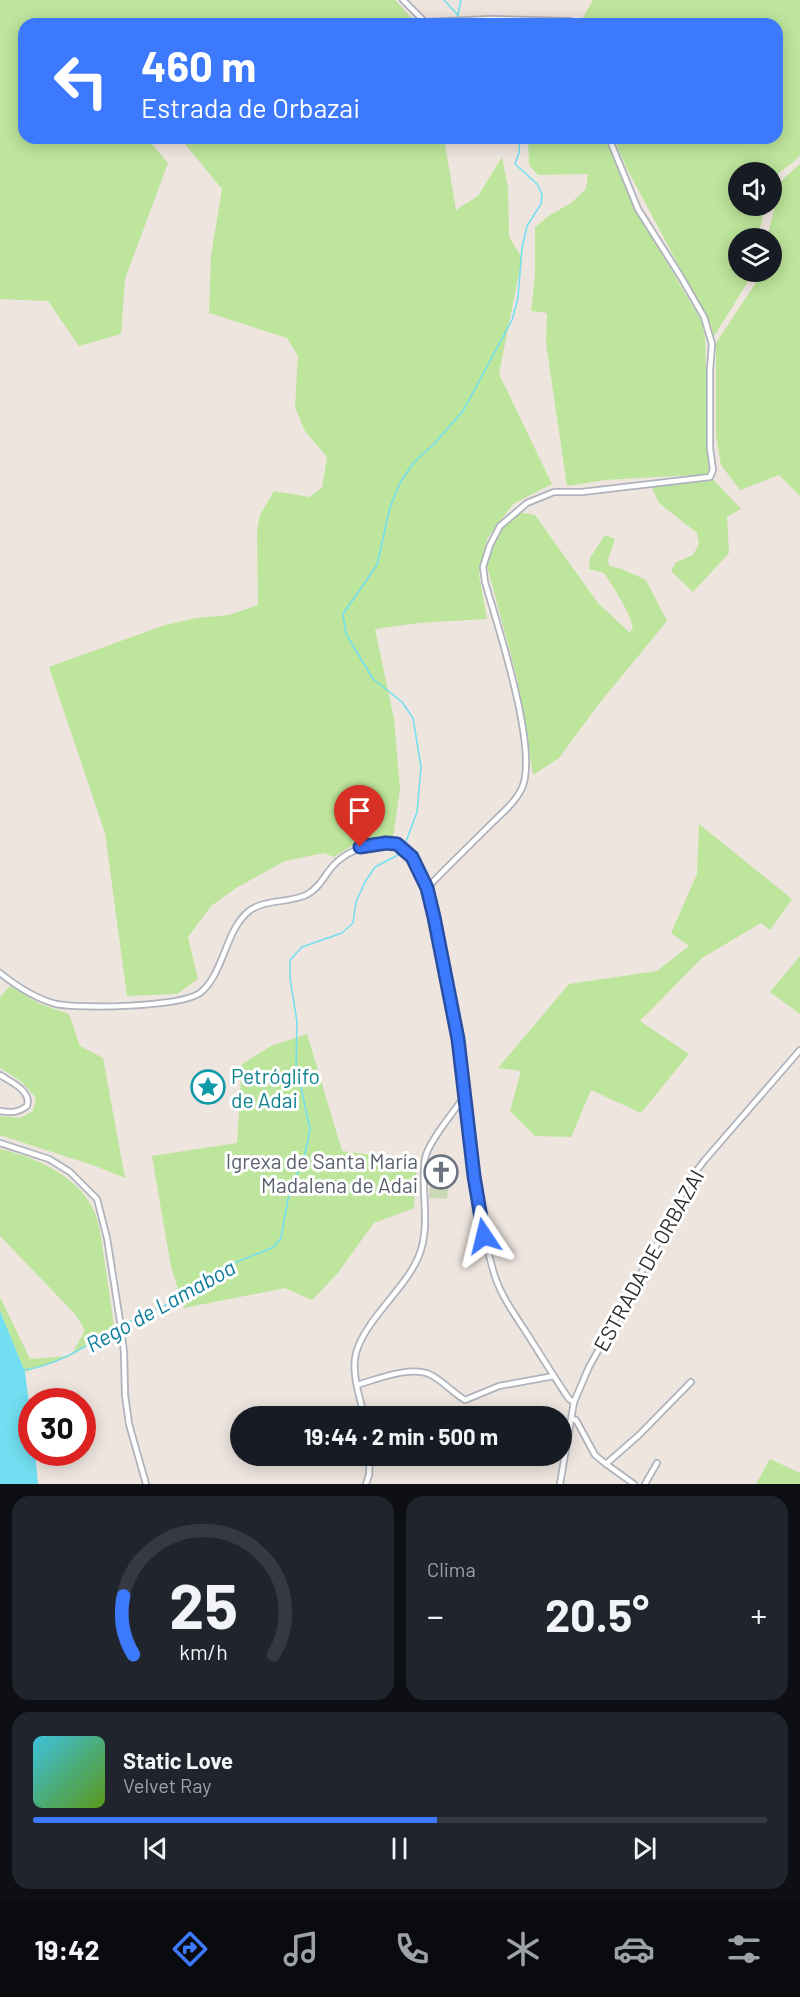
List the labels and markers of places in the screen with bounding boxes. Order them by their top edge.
pin [334,785,385,847]
place label: Petróglifo de Adai [231,1063,320,1112]
place icon: Petróglifo de Adai [190,1069,226,1105]
place label: Igrexa de Santa María Madalena de Adai [226,1148,418,1197]
church icon: Igrexa de Santa María Madalena de Adai [423,1154,459,1190]

